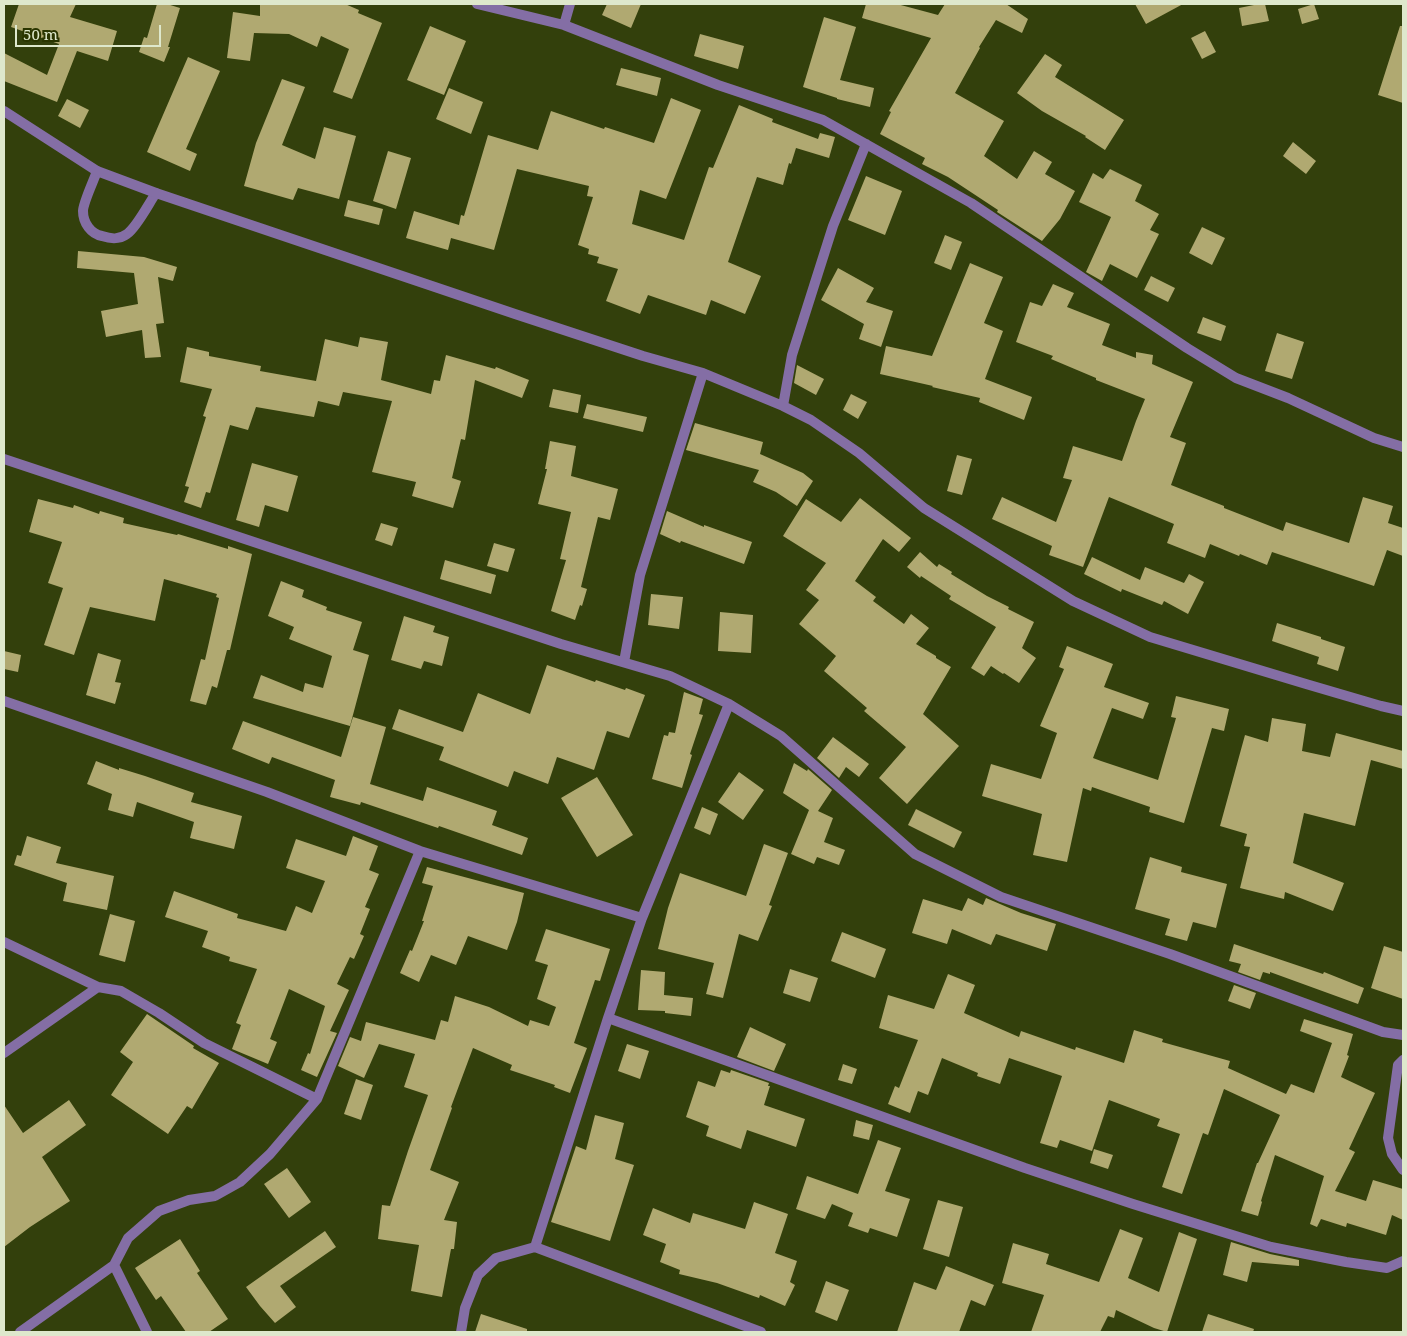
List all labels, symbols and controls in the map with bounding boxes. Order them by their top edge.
scale bar [18,15,164,47]
text: 50 m [23,24,58,44]

